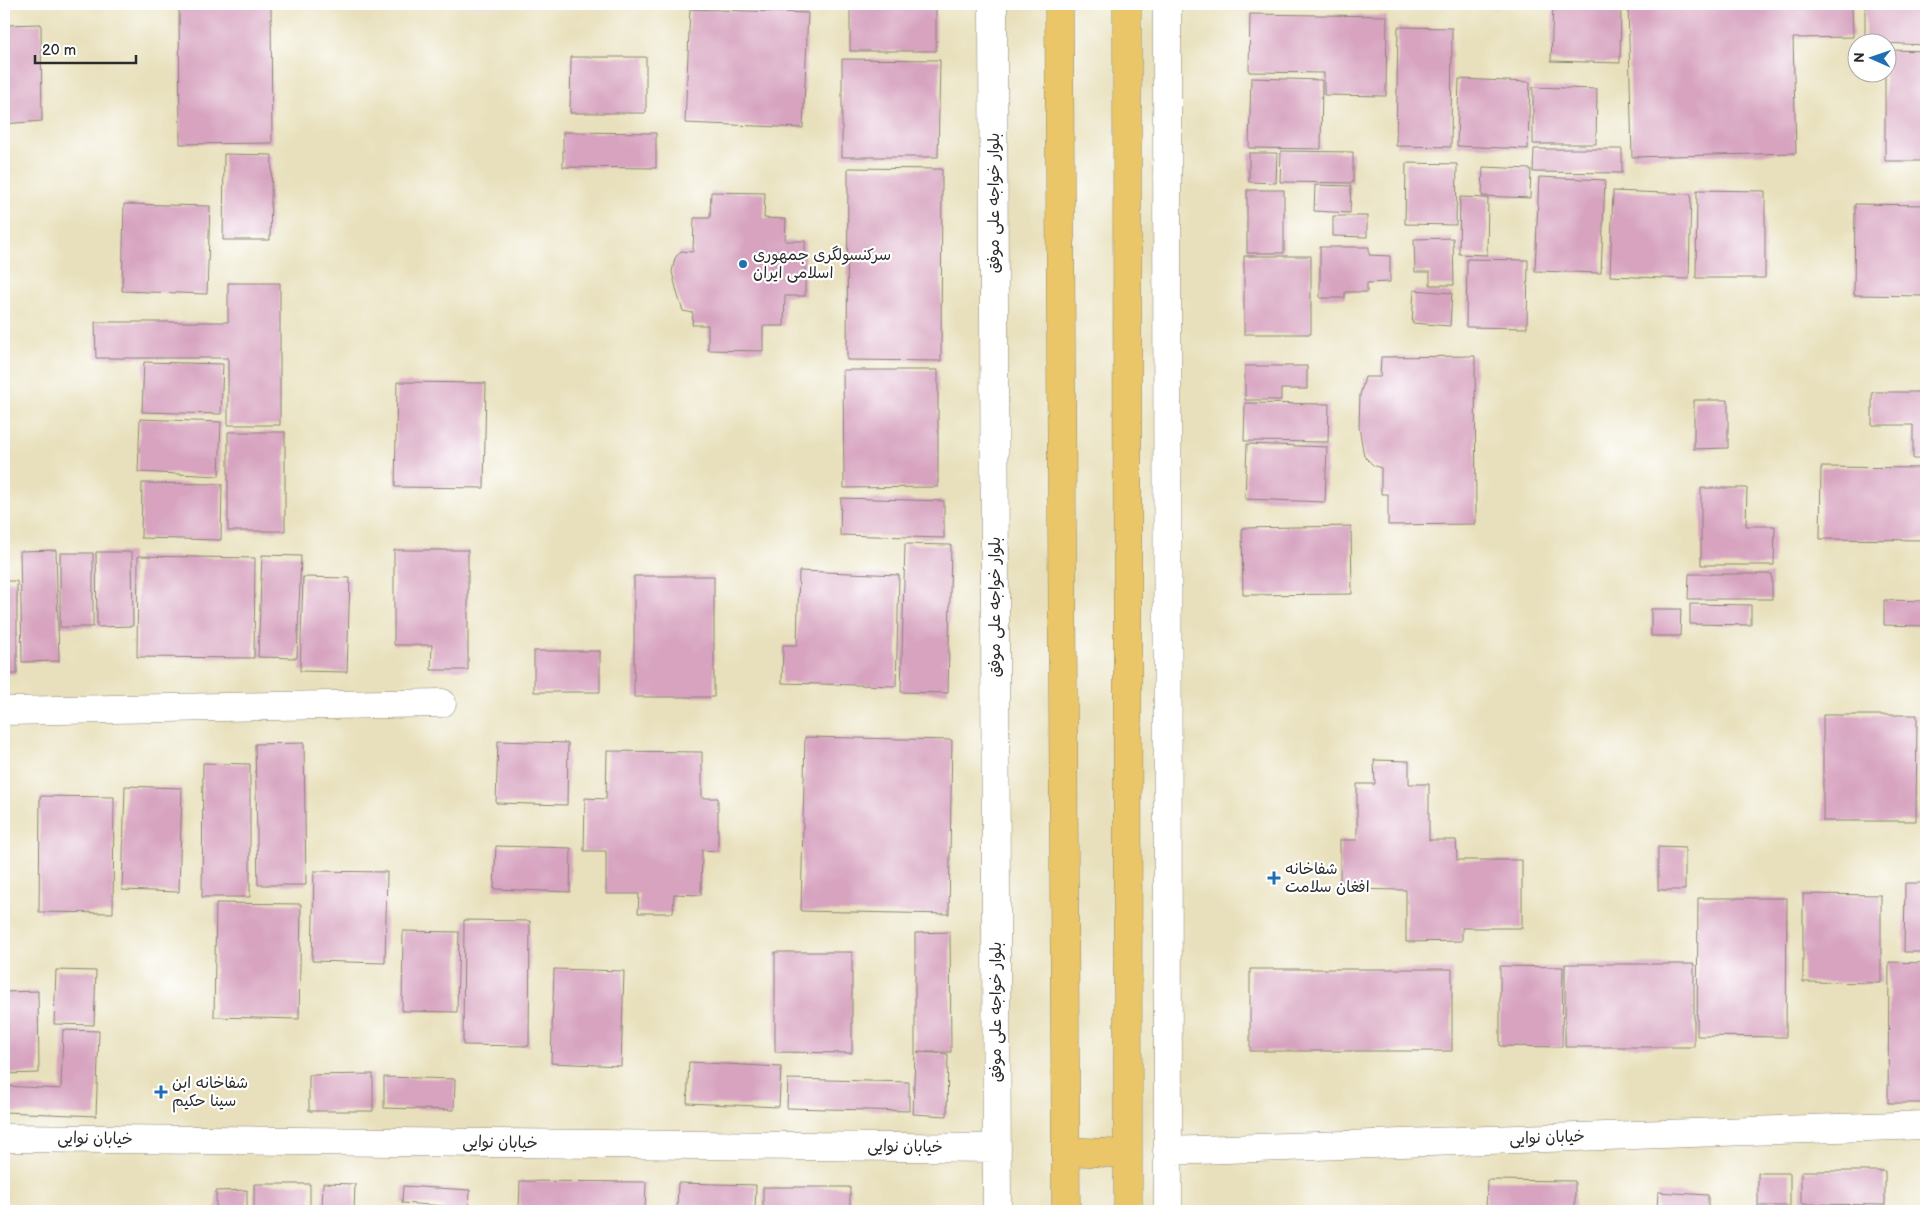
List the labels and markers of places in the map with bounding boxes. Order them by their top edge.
place label: سرکنسولگری جمهوری اسلامی ایران [753,245,891,283]
marker: سرکنسولگری جمهوری اسلامی ایران [737,258,749,270]
place label: شفاخانه افغان سلامت [1285,860,1370,897]
marker: شفاخانه افغان سلامت [1267,871,1281,885]
place label: شفاخانه ابن سینا حکیم [172,1074,248,1113]
marker: شفاخانه ابن سینا حکیم [154,1085,168,1099]

